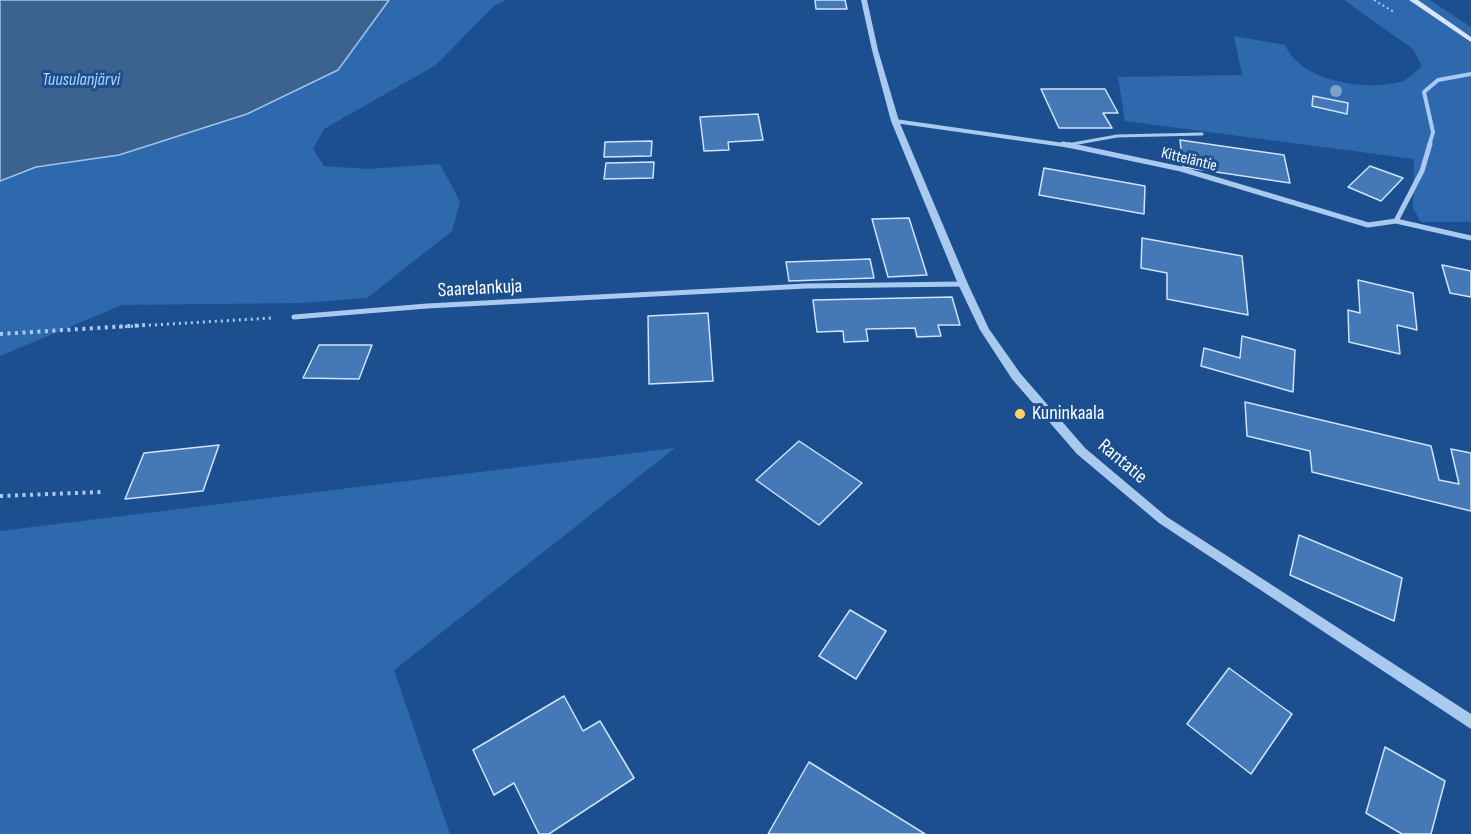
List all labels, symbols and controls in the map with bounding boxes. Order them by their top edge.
water label: Tuusulanjärvi [42,69,120,91]
street label: Kitteläntie [1159,144,1219,176]
street label: Saarelankuja [437,275,523,303]
place label: Kuninkaala [1032,402,1104,426]
marker: Kuninkaala [1013,407,1027,421]
street label: Rantatie [1092,435,1152,489]

